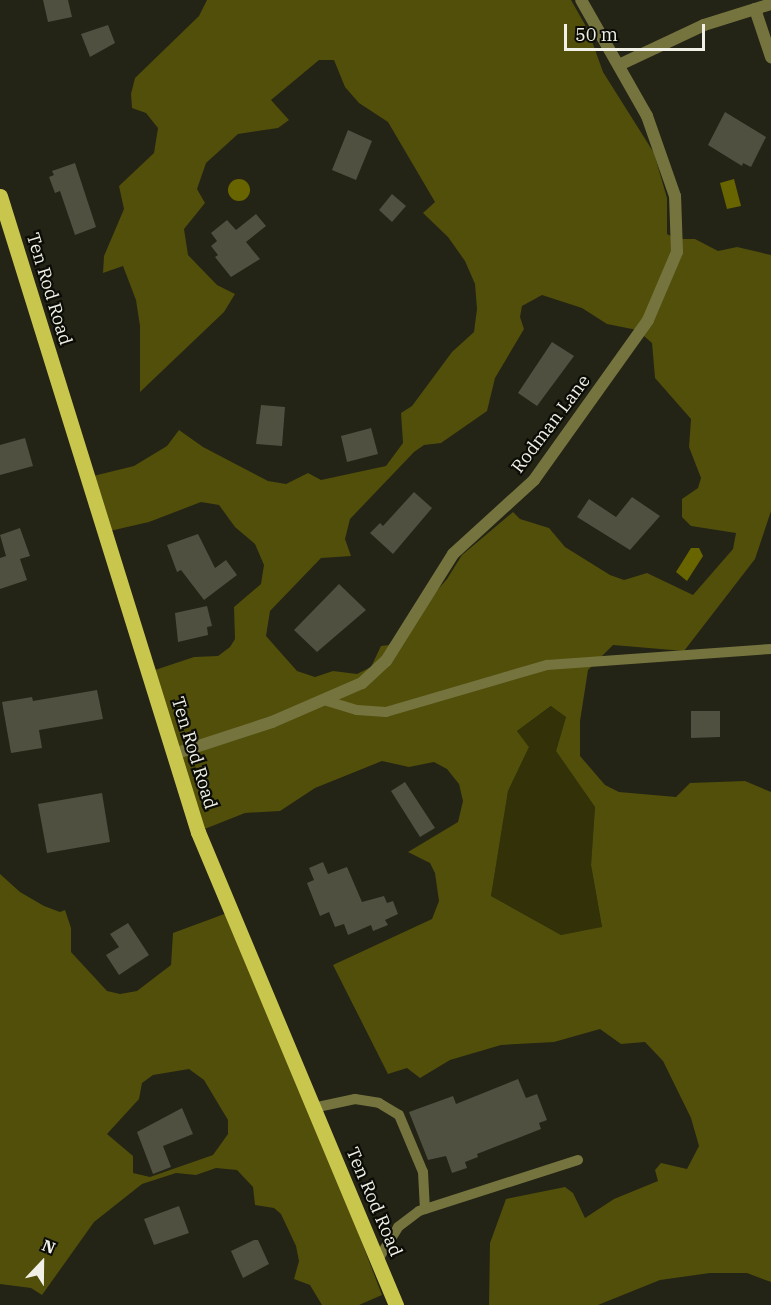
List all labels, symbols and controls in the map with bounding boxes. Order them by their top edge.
scale bar [567,12,708,50]
text: 50 m [575,23,618,46]
street label: Ten Rod Road [22,230,76,348]
street label: Rodman Lane [507,371,595,477]
street label: Ten Rod Road [167,694,221,812]
street label: Ten Rod Road [341,1144,407,1260]
north arrow [12,1233,72,1293]
text: N [39,1235,58,1258]

